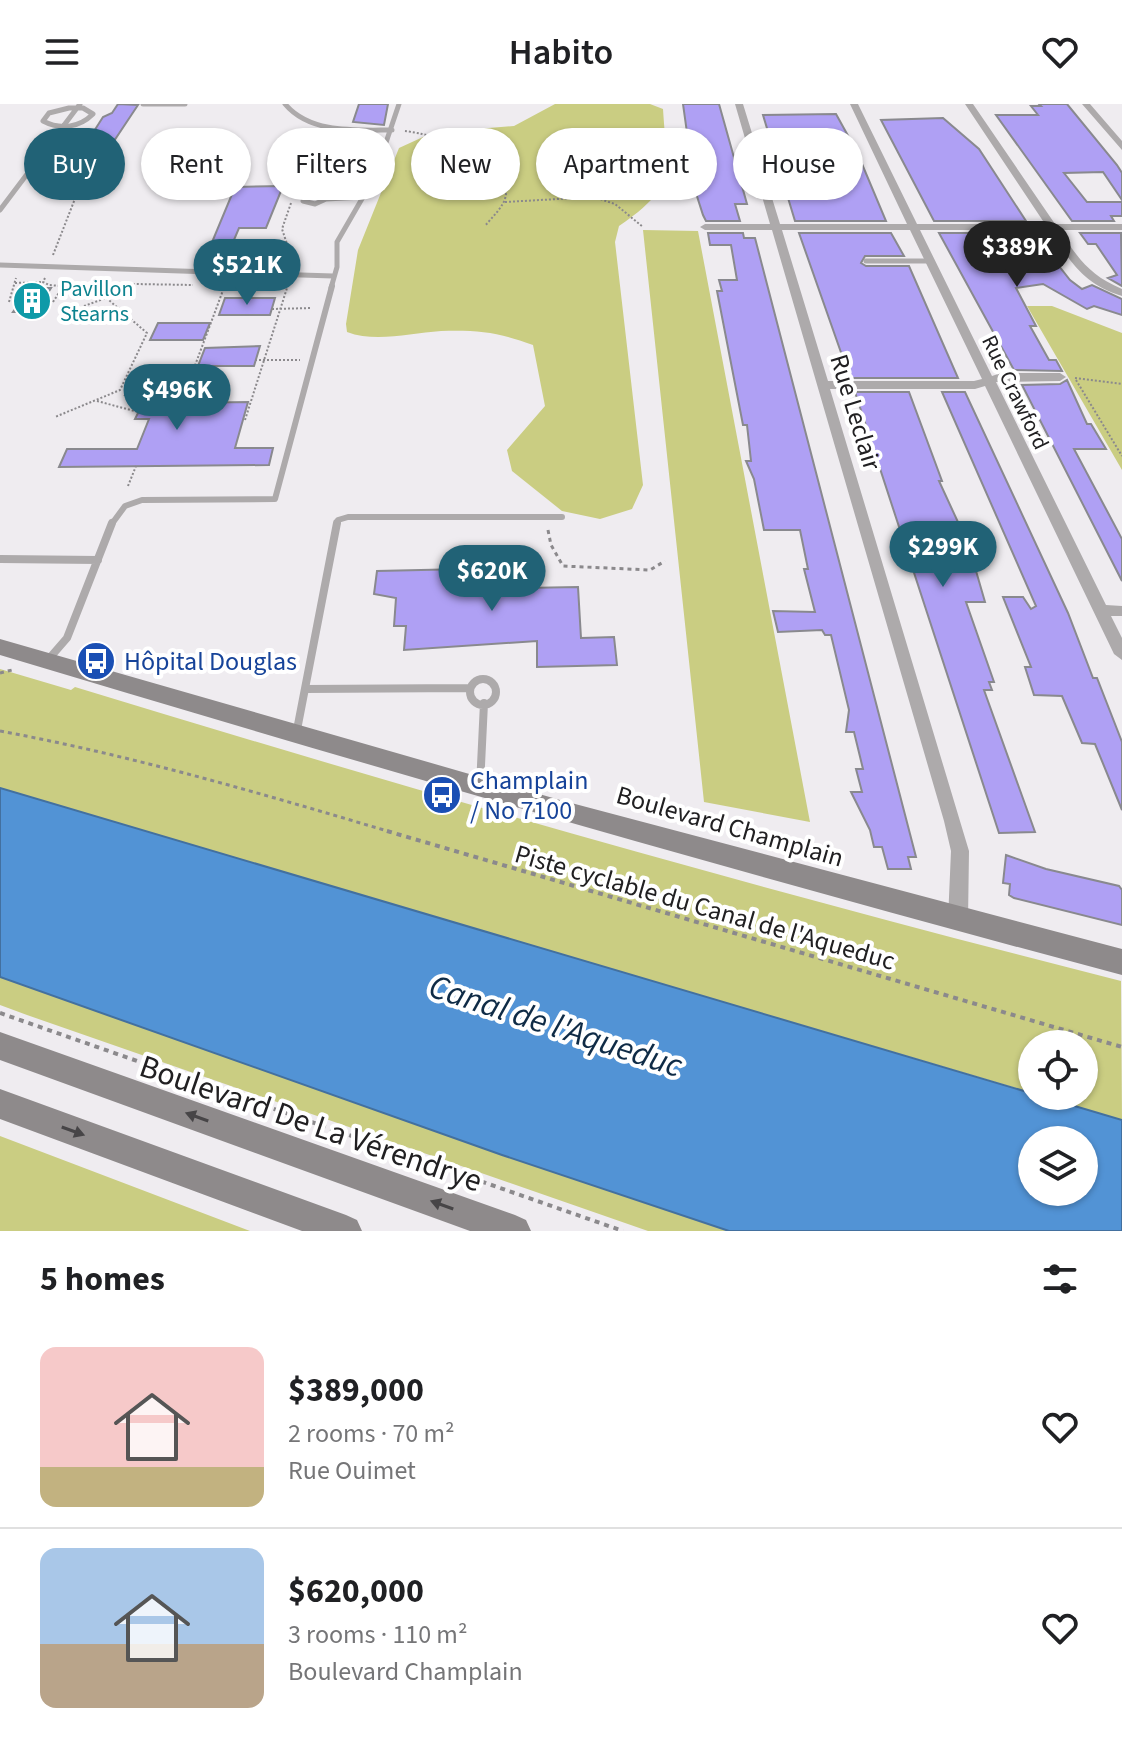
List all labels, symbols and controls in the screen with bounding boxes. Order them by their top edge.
text: Habito [509,27,613,78]
icon: menu [40,30,84,74]
icon: heart [1038,30,1082,74]
chip: Buy [24,128,125,200]
chip: Rent [141,128,251,200]
chip: Filters [267,128,395,200]
chip: New [411,128,520,200]
chip: Apartment [536,128,717,200]
chip: House [733,128,863,200]
pin: $389K [961,221,1073,289]
text: $389K [982,228,1052,265]
pin: $521K [191,239,303,307]
text: $521K [212,246,282,283]
place label: Pavillon Stearns [60,273,133,330]
building icon: Pavillon Stearns [11,280,53,322]
street label: Rue Crawford [974,330,1057,455]
street label: Rue Leclair [820,350,891,476]
pin: $496K [121,364,233,432]
text: $496K [142,371,212,408]
pin: $299K [887,521,999,589]
text: $299K [908,528,978,565]
pin: $620K [436,545,548,613]
text: $620K [457,552,527,589]
bus stop icon: Hôpital Douglas [75,640,117,682]
place label: Hôpital Douglas [124,643,297,680]
place label: Champlain / No 7100 [470,762,588,829]
bus stop icon: Champlain / No 7100 [421,774,463,816]
street label: Boulevard Champlain [612,776,848,877]
street label: Piste cyclable du Canal de l'Aqueduc [510,835,899,980]
water label: Canal de l'Aqueduc [422,962,689,1091]
map controls [1018,1030,1098,1206]
button: locate [1018,1030,1098,1110]
street label: Boulevard De La Vérendrye [133,1044,488,1204]
one-way arrow [185,1111,209,1123]
one-way arrow [61,1125,85,1138]
button: layers [1018,1126,1098,1206]
one-way arrow [430,1198,454,1211]
text: 5 homes [40,1255,165,1304]
icon: filters [1038,1257,1082,1301]
text: $389,000 [288,1366,424,1415]
icon: home [104,1379,200,1475]
icon: heart [1038,1405,1082,1449]
text: 2 rooms · 70 m² [288,1415,455,1452]
text: Rue Ouimet [288,1452,416,1489]
text: $620,000 [288,1567,424,1616]
icon: home [104,1580,200,1676]
icon: heart [1038,1606,1082,1650]
text: 3 rooms · 110 m² [288,1616,467,1653]
text: Boulevard Champlain [288,1653,523,1690]

